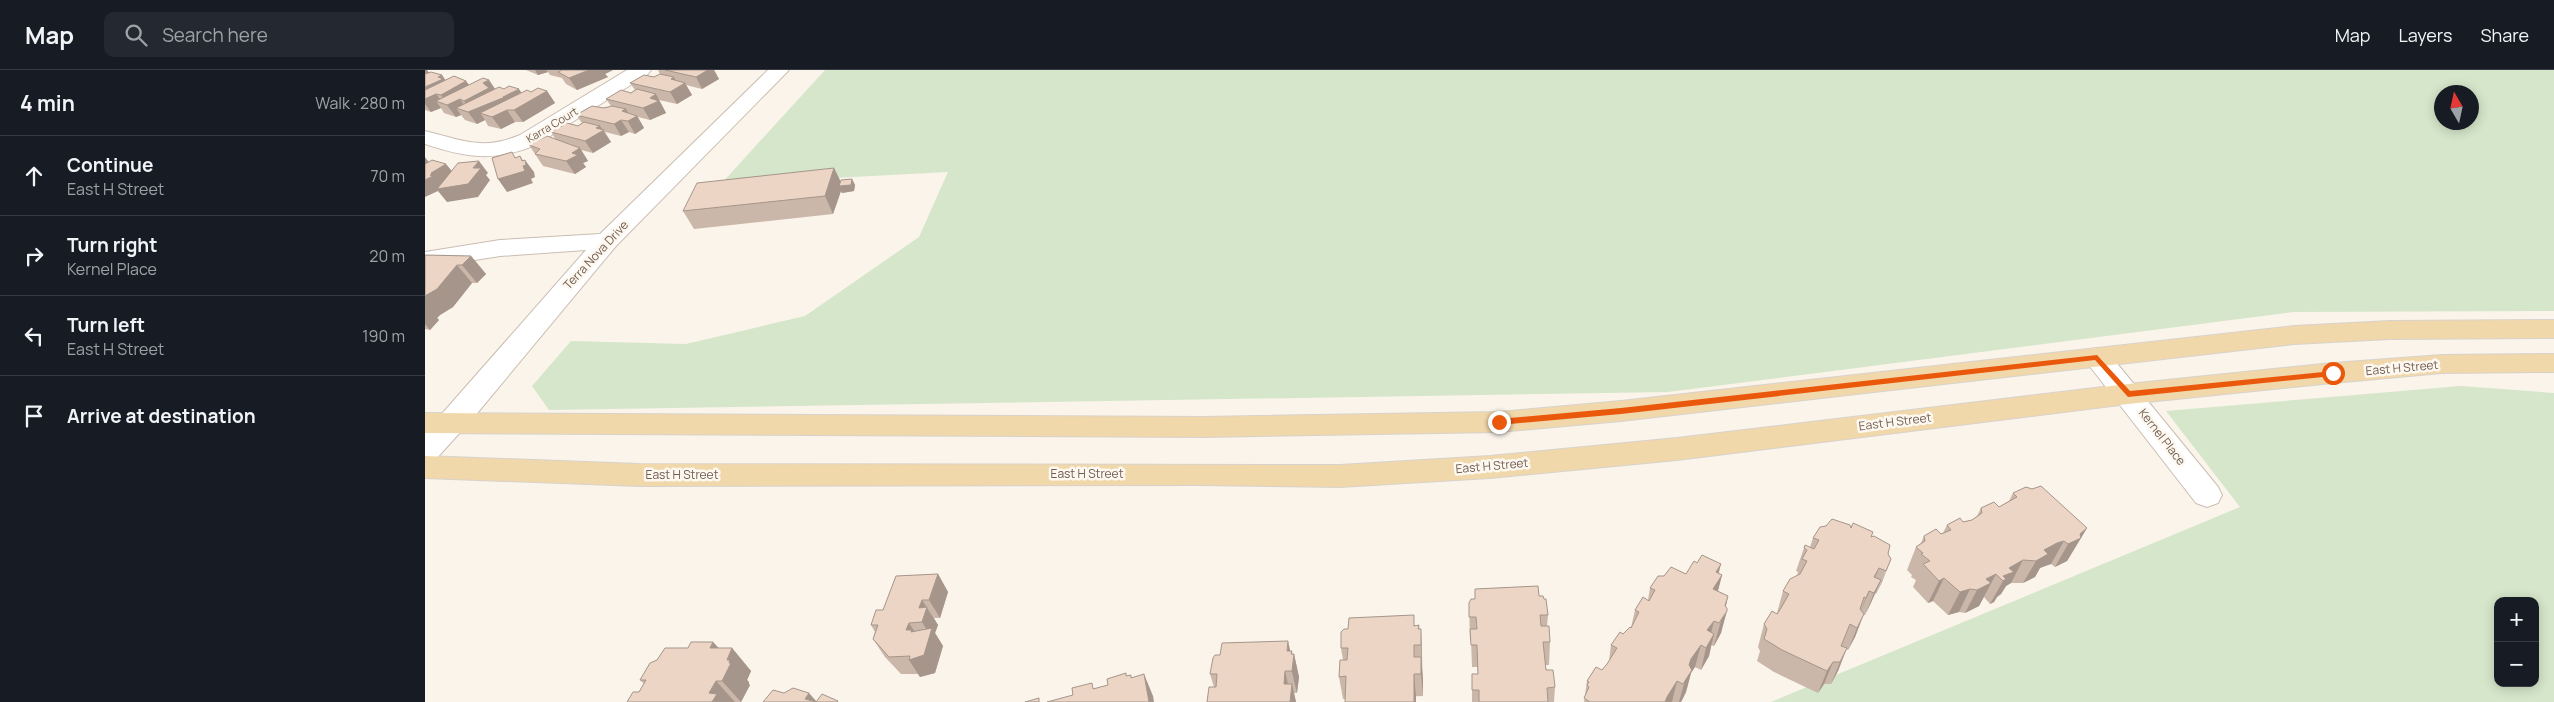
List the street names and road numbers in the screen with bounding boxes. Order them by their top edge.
street label: Karra Court [523,103,580,146]
street label: Terra Nova Drive [559,216,632,293]
street label: East H Street [2365,356,2439,379]
street label: Kernel Place [2135,405,2190,469]
street label: East H Street [1858,409,1932,434]
street label: East H Street [1455,454,1529,477]
street label: East H Street [1051,465,1124,482]
street label: East H Street [646,466,719,483]

